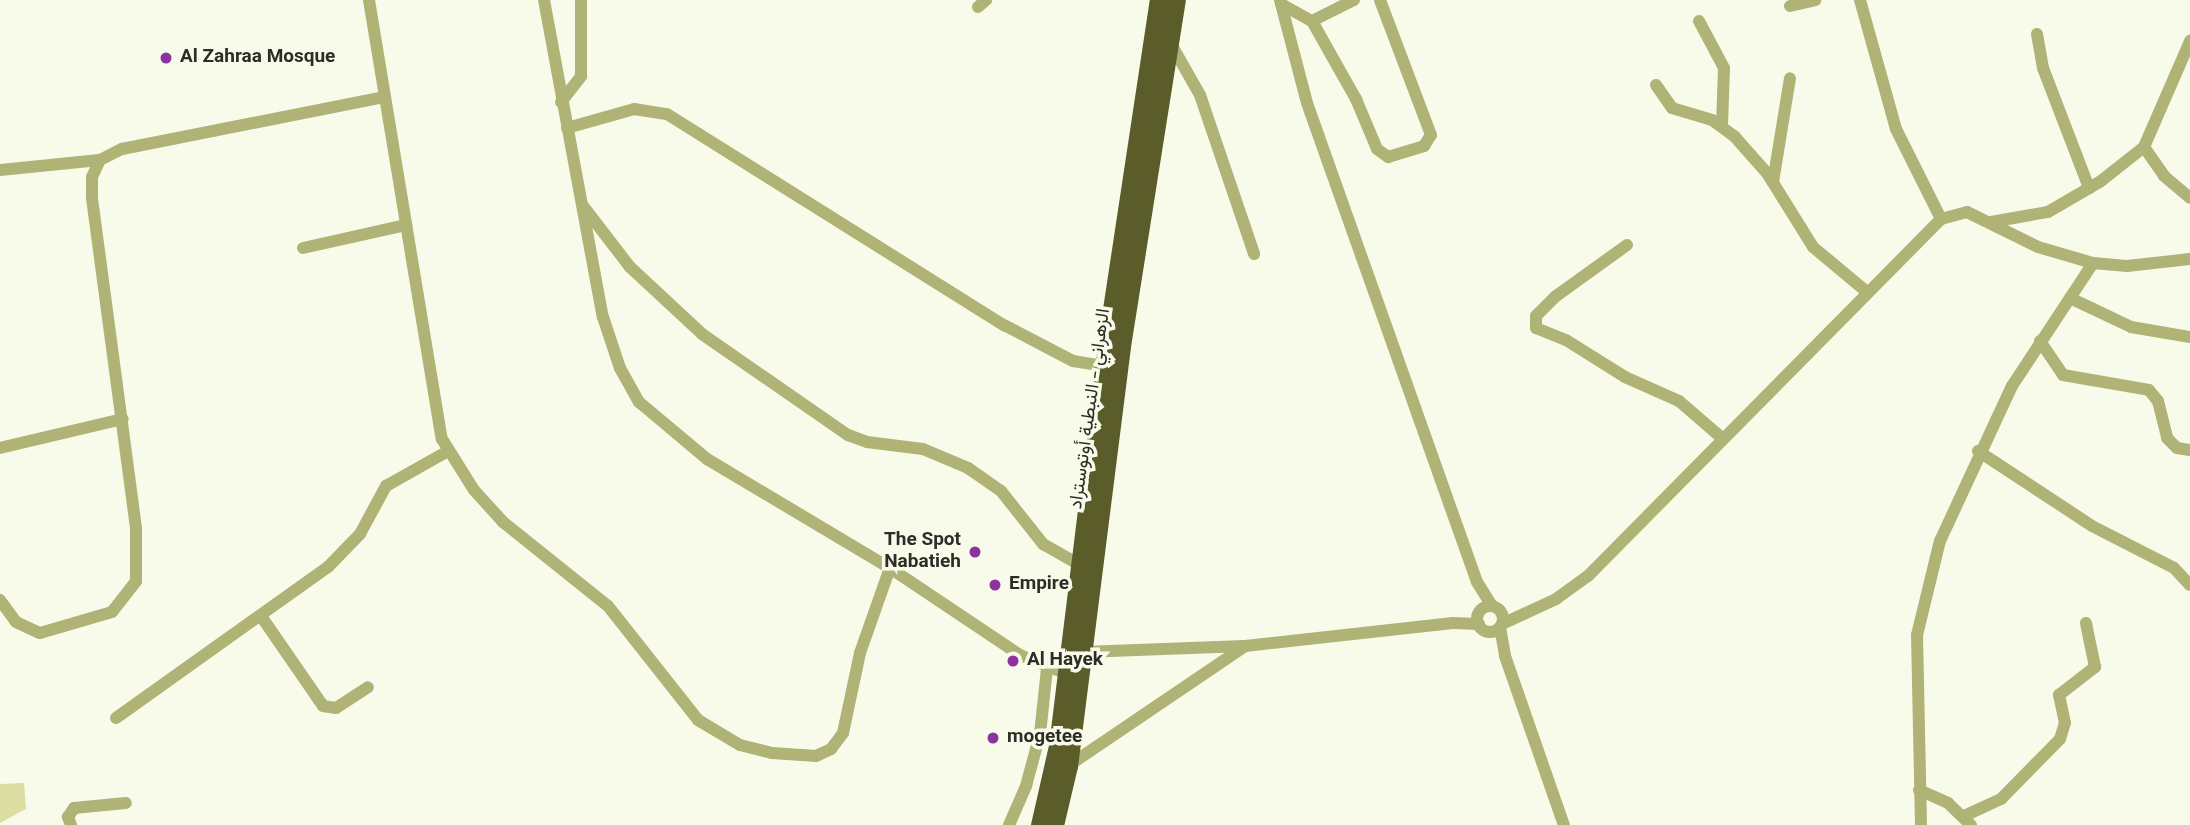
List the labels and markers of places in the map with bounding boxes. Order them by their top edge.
place label: Al Zahraa Mosque [180,47,335,69]
marker: Al Zahraa Mosque [158,50,174,66]
place label: The Spot Nabatieh [884,530,961,574]
marker: The Spot Nabatieh [967,544,983,560]
place label: Empire [1009,574,1069,596]
marker: Empire [987,577,1003,593]
place label: Al Hayek [1027,650,1103,672]
marker: Al Hayek [1005,653,1021,669]
place label: mogetee [1007,727,1082,749]
marker: mogetee [985,730,1001,746]

